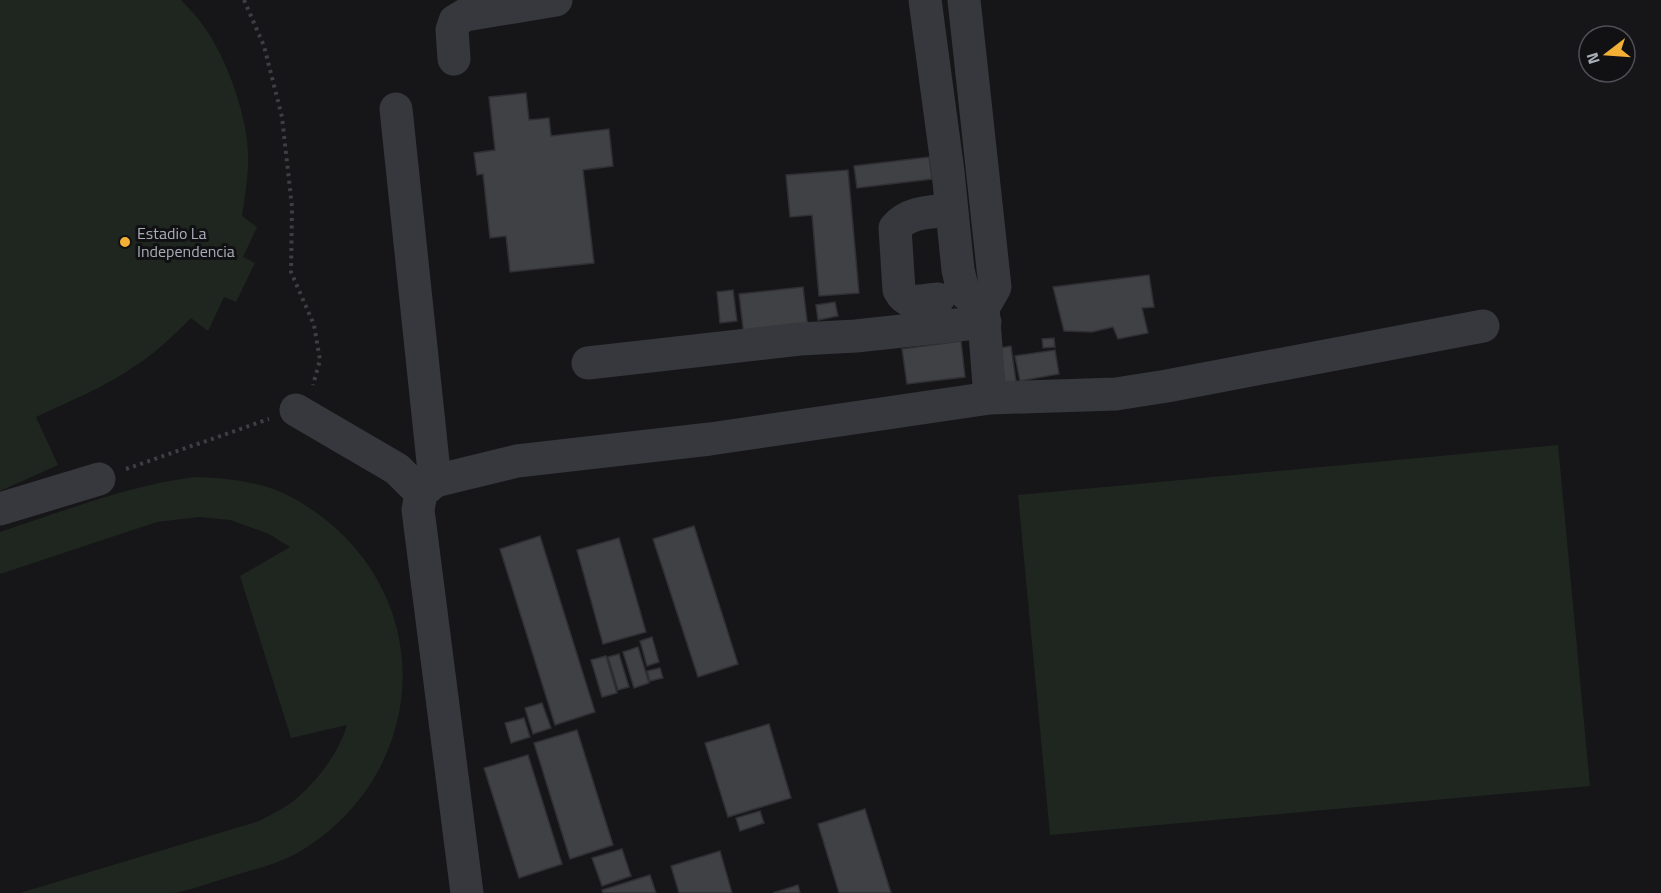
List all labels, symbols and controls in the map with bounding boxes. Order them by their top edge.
north arrow [1577,24,1637,84]
text: N [1580,50,1606,67]
place label: Estadio La Independencia [137,221,235,263]
marker: Estadio La Independencia [118,235,132,249]

